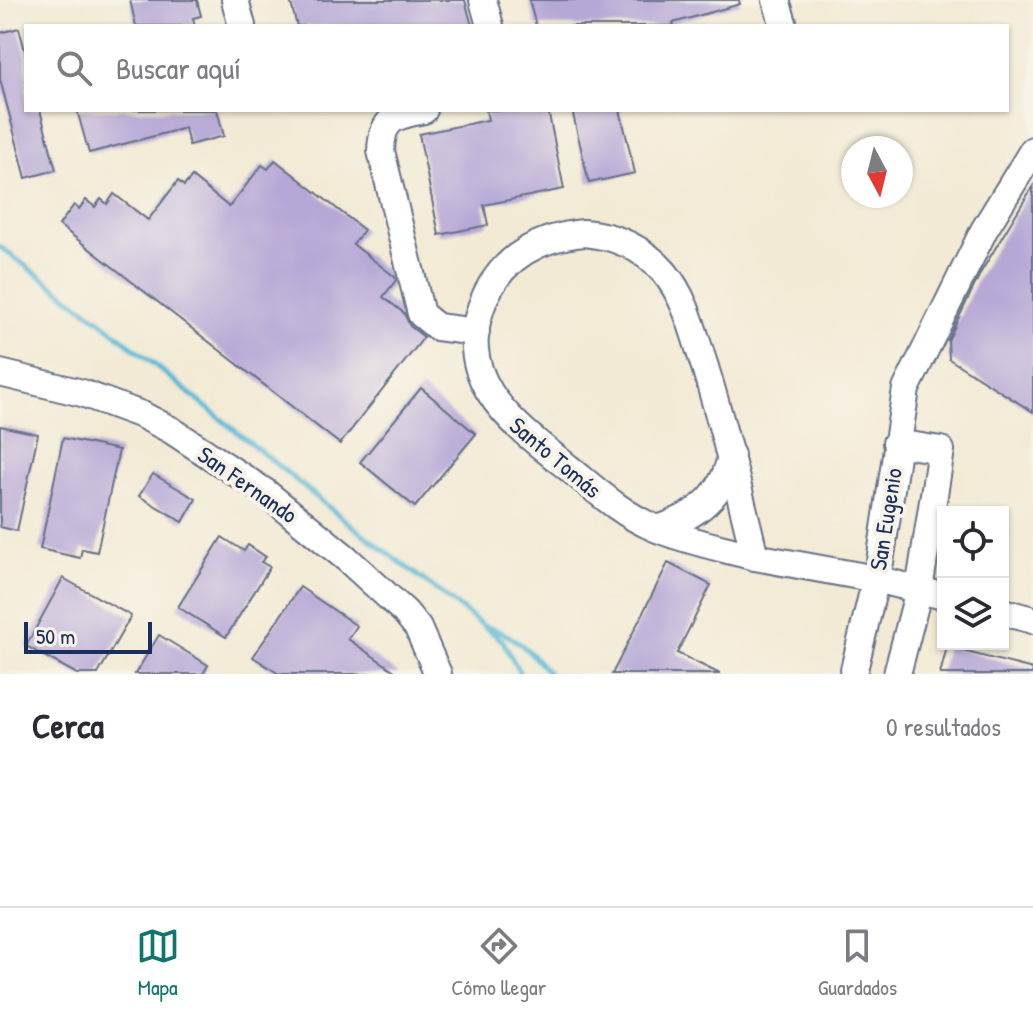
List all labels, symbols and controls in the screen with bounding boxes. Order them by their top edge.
search box [24,24,1009,112]
icon: search [52,46,96,90]
text: Buscar aquí [116,48,241,88]
north arrow [841,136,913,208]
street label: Santo Tomás [503,409,609,505]
street label: San Fernando [192,438,304,530]
street label: San Eugenio [861,465,909,572]
map controls [937,506,1009,650]
button: locate [937,506,1009,578]
button: layers [937,578,1009,650]
scale bar [24,618,152,654]
text: 50 m [36,621,75,651]
text: Cerca [32,703,104,749]
text: 0 resultados [886,709,1001,744]
tab: Mapa [136,924,180,1002]
tab: Cómo llegar [451,924,546,1002]
tab: Guardados [818,924,897,1002]

